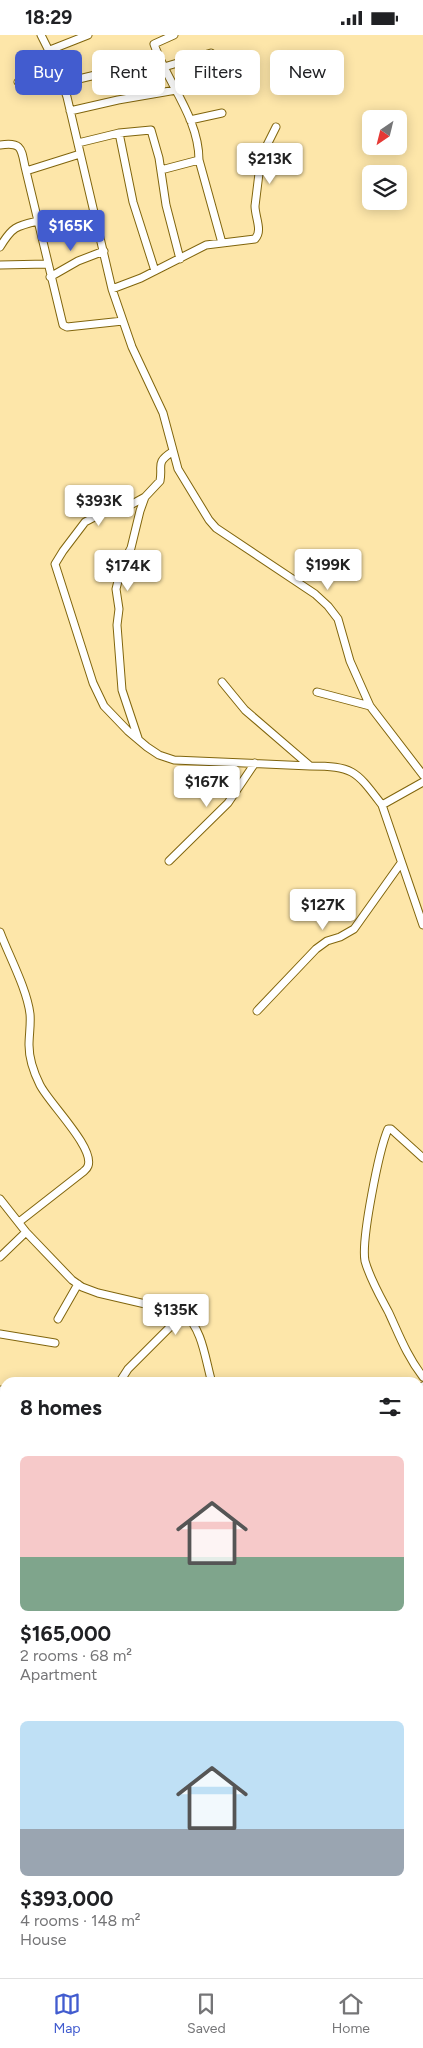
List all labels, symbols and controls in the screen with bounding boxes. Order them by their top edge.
text: 18:29 [25,6,72,29]
chip: Buy [15,50,82,95]
chip: Rent [92,50,165,95]
chip: Filters [175,50,260,95]
chip: New [270,50,344,95]
north arrow [362,110,408,155]
map controls [362,110,407,210]
pin: $213K [235,143,305,185]
text: $213K [248,149,292,168]
button: layers [362,165,407,210]
pin: $165K [36,209,106,252]
text: $165K [49,216,93,235]
pin: $393K [64,485,134,527]
text: $393K [76,491,122,510]
pin: $174K [93,549,163,592]
pin: $199K [293,549,363,591]
text: $199K [306,555,350,574]
text: $174K [105,556,151,575]
pin: $167K [172,765,242,808]
text: $167K [185,772,229,791]
pin: $127K [288,889,358,931]
text: $127K [301,895,345,914]
pin: $135K [141,1293,211,1336]
text: $135K [154,1300,198,1319]
icon: filters [376,1393,404,1421]
text: 8 homes [20,1395,102,1420]
icon: home [167,1488,257,1578]
text: $165,000 [20,1621,111,1646]
text: 2 rooms · 68 m² [20,1646,132,1665]
text: Apartment [20,1665,97,1684]
icon: home [167,1753,257,1843]
text: $393,000 [20,1886,113,1911]
text: 4 rooms · 148 m² [20,1911,141,1930]
text: House [20,1930,66,1949]
tab: Map [53,1990,81,2037]
tab: Saved [187,1990,226,2037]
tab: Home [332,1990,370,2037]

